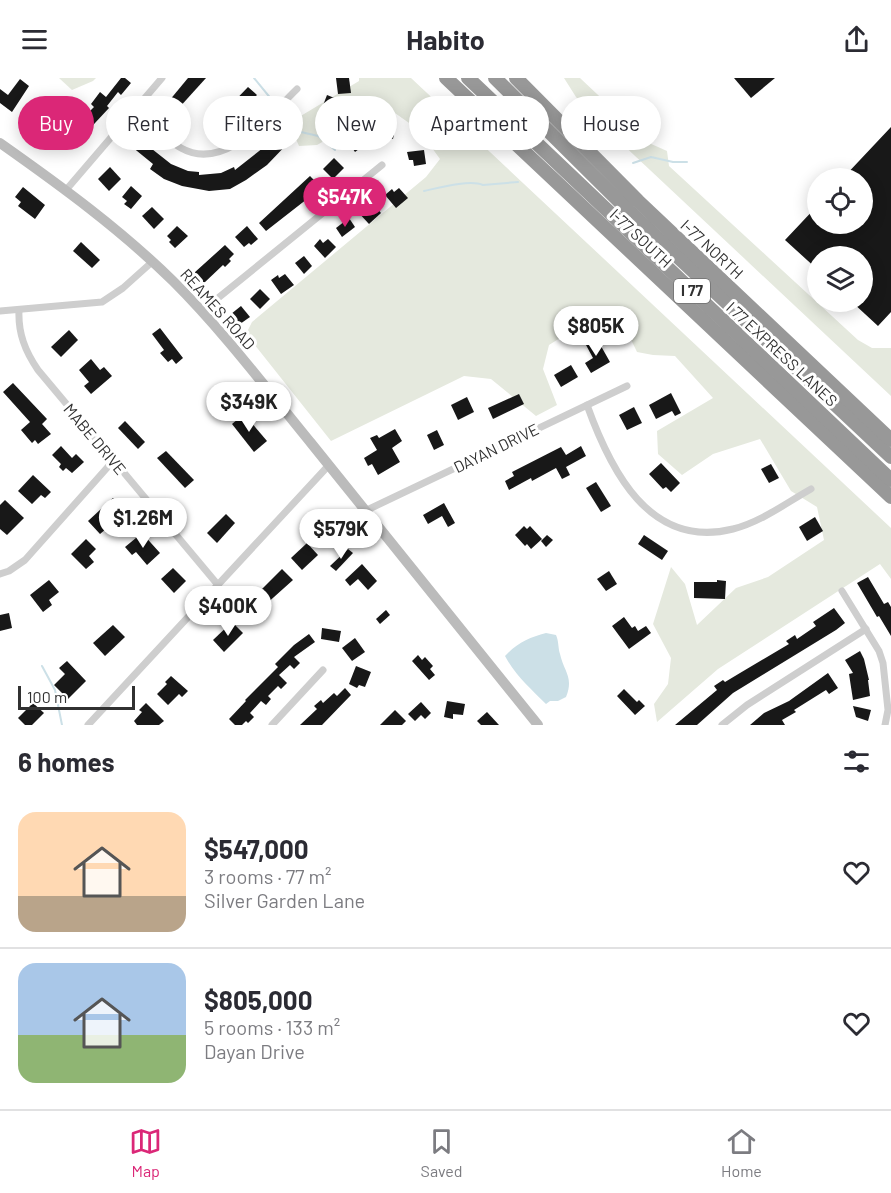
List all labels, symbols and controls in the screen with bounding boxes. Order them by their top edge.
icon: menu [18,23,51,56]
text: Habito [406,23,485,55]
icon: share [840,23,873,56]
chip: Buy [18,96,94,150]
chip: Rent [106,96,191,150]
chip: Filters [203,96,303,150]
chip: New [315,96,397,150]
chip: Apartment [409,96,549,150]
chip: House [561,96,661,150]
map controls [807,168,873,312]
button: locate [807,168,873,234]
pin: $547K [303,177,387,228]
text: $547K [317,184,373,208]
street label: I-77 SOUTH [607,204,676,271]
street label: I-77 NORTH [677,215,747,282]
button: layers [807,246,873,312]
street label: REAMES ROAD [177,264,260,353]
road number: I 77 [674,279,710,303]
street label: I 77 EXPRESS LANES [723,297,842,410]
pin: $805K [554,306,638,357]
text: $805K [568,313,624,337]
pin: $349K [207,382,291,433]
text: $349K [220,389,278,413]
street label: MABE DRIVE [60,399,131,478]
street label: DAYAN DRIVE [450,419,541,476]
pin: $1.26M [94,498,192,549]
text: $1.26M [113,505,173,529]
pin: $579K [299,509,383,560]
text: $579K [313,516,369,540]
pin: $400K [186,586,270,637]
text: $400K [199,593,257,617]
scale bar [18,683,135,710]
text: 100 m [27,687,67,706]
icon: filters [840,745,873,778]
text: 6 homes [18,746,115,777]
text: $547,000 [204,833,309,864]
icon: home [66,836,138,908]
icon: heart [840,856,873,889]
text: 3 rooms · 77 m² [204,864,332,888]
text: Silver Garden Lane [204,888,365,912]
text: $805,000 [204,984,312,1015]
icon: home [66,987,138,1059]
icon: heart [840,1007,873,1040]
text: 5 rooms · 133 m² [204,1015,340,1039]
text: Dayan Drive [204,1039,305,1063]
tab: Map [129,1125,162,1180]
tab: Saved [421,1125,463,1180]
tab: Home [721,1125,762,1180]

